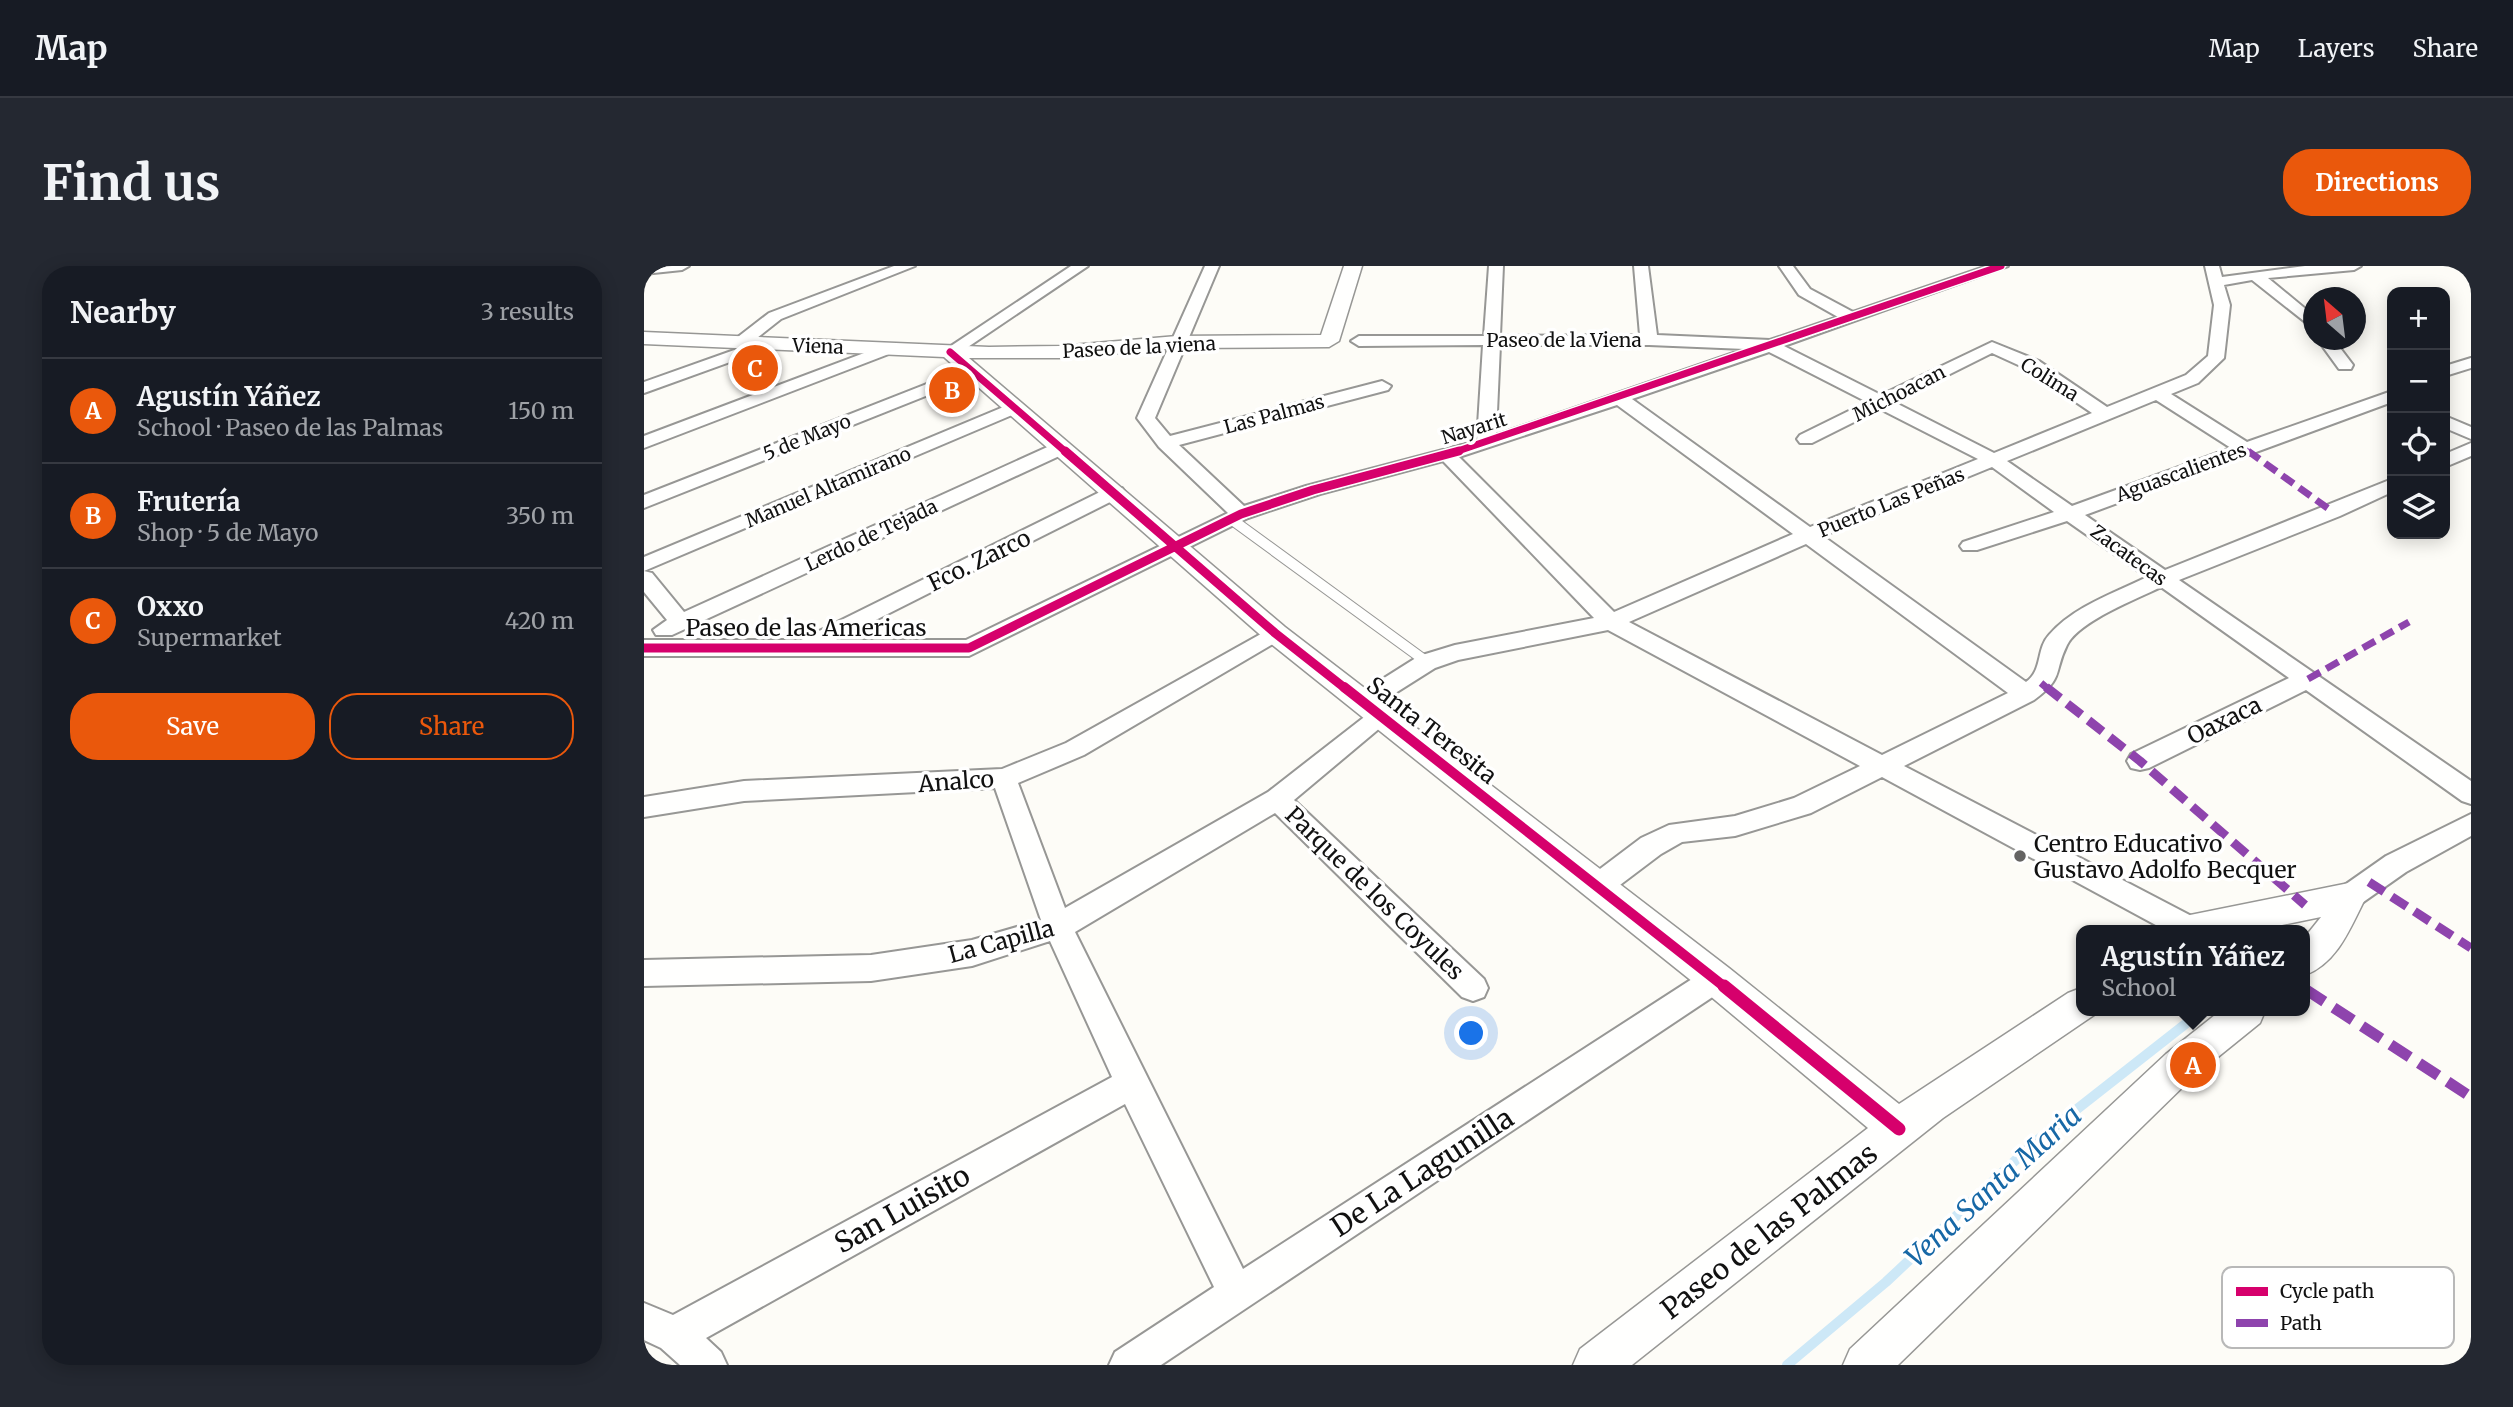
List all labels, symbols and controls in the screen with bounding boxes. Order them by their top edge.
text: Map [35,28,108,69]
text: Map [2209,33,2260,64]
text: Layers [2298,33,2374,64]
text: Share [2412,33,2478,64]
button: Directions [2283,149,2471,216]
text: Find us [42,152,220,213]
north arrow [2303,287,2366,350]
map controls [2387,287,2450,539]
button: + [2387,287,2450,350]
text: Nearby [70,293,176,331]
text: 3 results [481,297,574,326]
street label: Paseo de la Viena [1486,328,1642,352]
street label: Paseo de la viena [1062,331,1216,363]
street label: Viena [791,333,844,359]
pin: C [732,342,778,394]
button: − [2387,350,2450,413]
street label: Colima [2016,352,2084,406]
street label: Michoacan [1849,359,1950,427]
pin: B [929,364,975,416]
text: Agustín Yáñez [137,380,321,413]
street label: Las Palmas [1221,389,1327,439]
text: A [85,396,101,425]
text: 150 m [508,396,574,425]
street label: Nayarit [1438,407,1510,449]
street label: 5 de Mayo [760,409,854,465]
text: School · Paseo de las Palmas [137,413,443,442]
button: locate [2387,413,2450,476]
street label: Aguascalientes [2112,437,2249,507]
street label: Manuel Altamirano [742,441,914,533]
street label: Puerto Las Peñas [1814,462,1968,542]
button: layers [2387,476,2450,539]
text: Frutería [137,485,240,518]
street label: Lerdo de Tejada [801,494,941,576]
text: B [85,501,101,530]
text: 350 m [506,501,574,530]
text: Shop · 5 de Mayo [137,518,318,547]
street label: Zacatecas [2086,519,2172,591]
street label: Fco. Zarco [923,523,1035,597]
text: Oxxo [137,590,204,623]
text: C [85,606,101,635]
text: 420 m [505,606,574,635]
street label: Paseo de las Americas [685,613,927,642]
text: Supermarket [137,623,282,652]
street label: Santa Teresita [1361,670,1503,790]
street label: Oaxaca [2182,690,2266,750]
button: Save [70,693,315,760]
button: Share [329,693,574,760]
street label: Analco [916,764,995,798]
street label: Parque de los Coyules [1280,800,1470,986]
place label: Centro Educativo Gustavo Adolfo Becquer [2034,829,2297,884]
marker: Centro Educativo Gustavo Adolfo Becquer [2012,848,2028,864]
street label: La Capilla [945,913,1057,969]
popup [2076,925,2310,1016]
text: Agustín Yáñez [2101,940,2285,973]
text: School [2101,973,2176,1002]
your location [1454,1016,1488,1050]
pin: A [2170,1039,2216,1091]
water label: Vena Santa Maria [1897,1097,2089,1275]
street label: De La Lagunilla [1324,1100,1520,1244]
street label: Paseo de las Palmas [1653,1135,1885,1327]
street label: San Luisito [828,1157,976,1261]
legend [2222,1267,2454,1348]
text: Cycle path [2280,1279,2375,1303]
text: Path [2280,1311,2322,1335]

